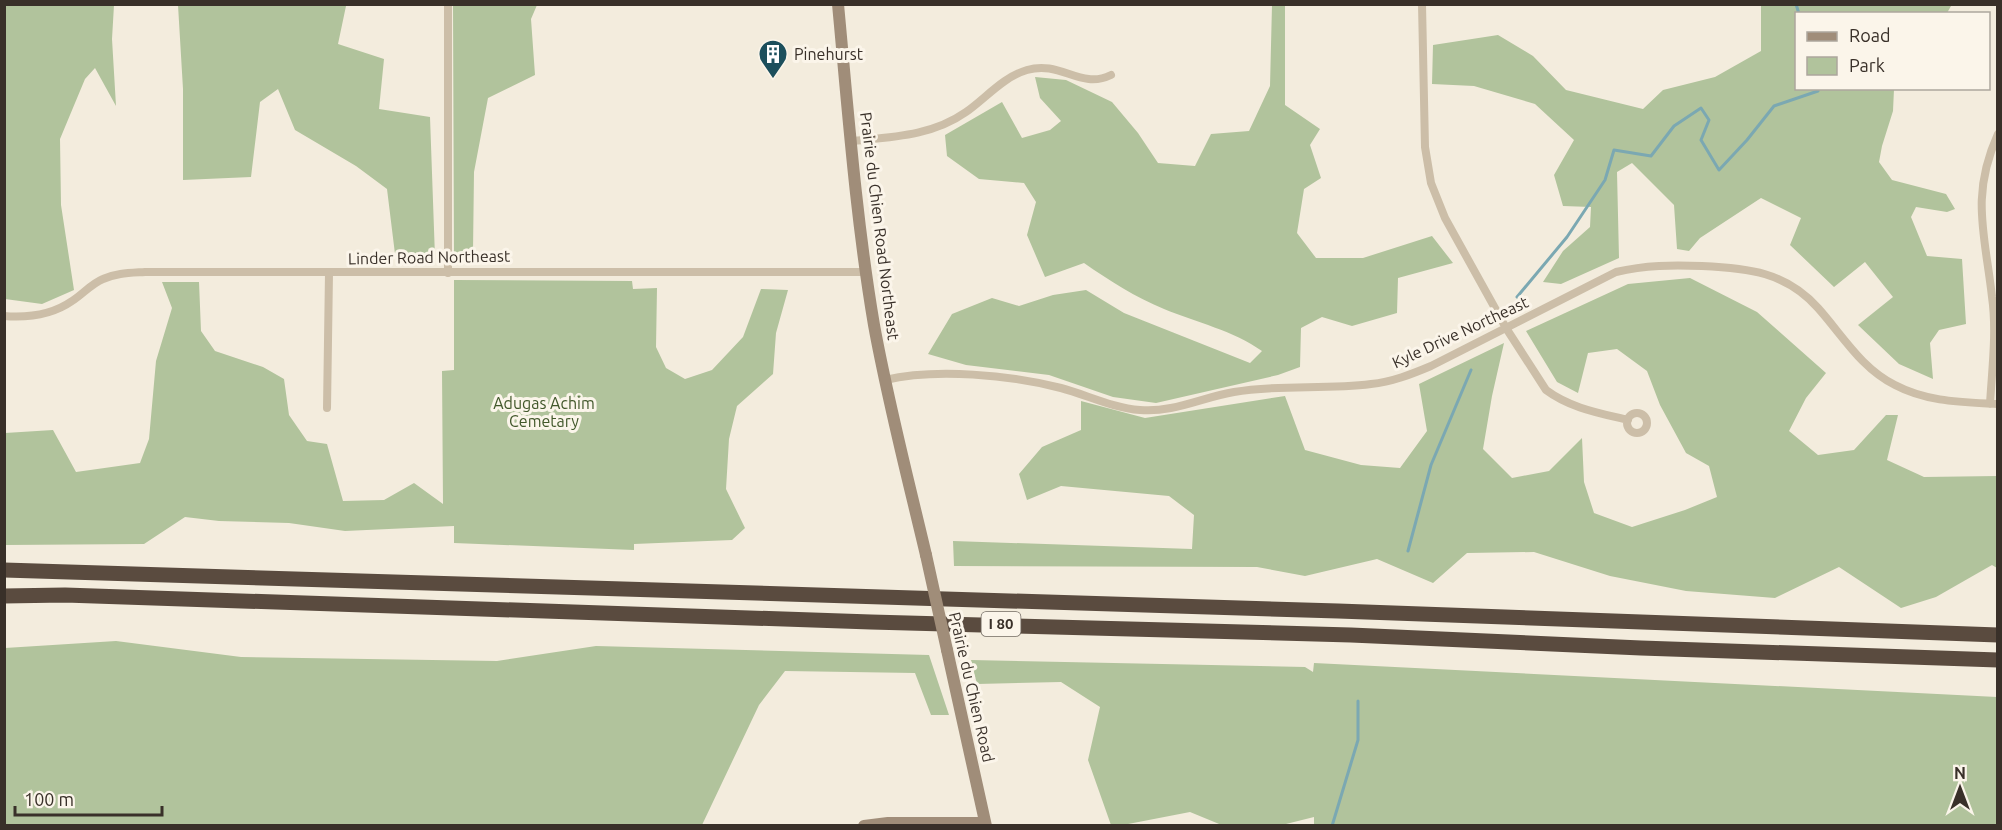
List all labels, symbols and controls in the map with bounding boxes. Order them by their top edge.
legend [1795,12,1990,90]
text: Road [1849,25,1891,45]
building icon: Pinehurst [757,38,789,80]
place label: Pinehurst [794,45,864,63]
text: Park [1849,55,1885,75]
street label: Prairie du Chien Road Northeast [857,111,903,342]
street label: Linder Road Northeast [348,247,511,267]
street label: Kyle Drive Northeast [1389,292,1532,371]
park label: Adugas Achim Cemetary [493,394,595,430]
street label: Prairie du Chien Road [946,610,998,764]
road number: I 80 [982,612,1020,636]
north arrow [1930,758,1990,818]
text: N [1954,764,1966,782]
scale bar [15,779,162,817]
text: 100 m [24,789,74,809]

